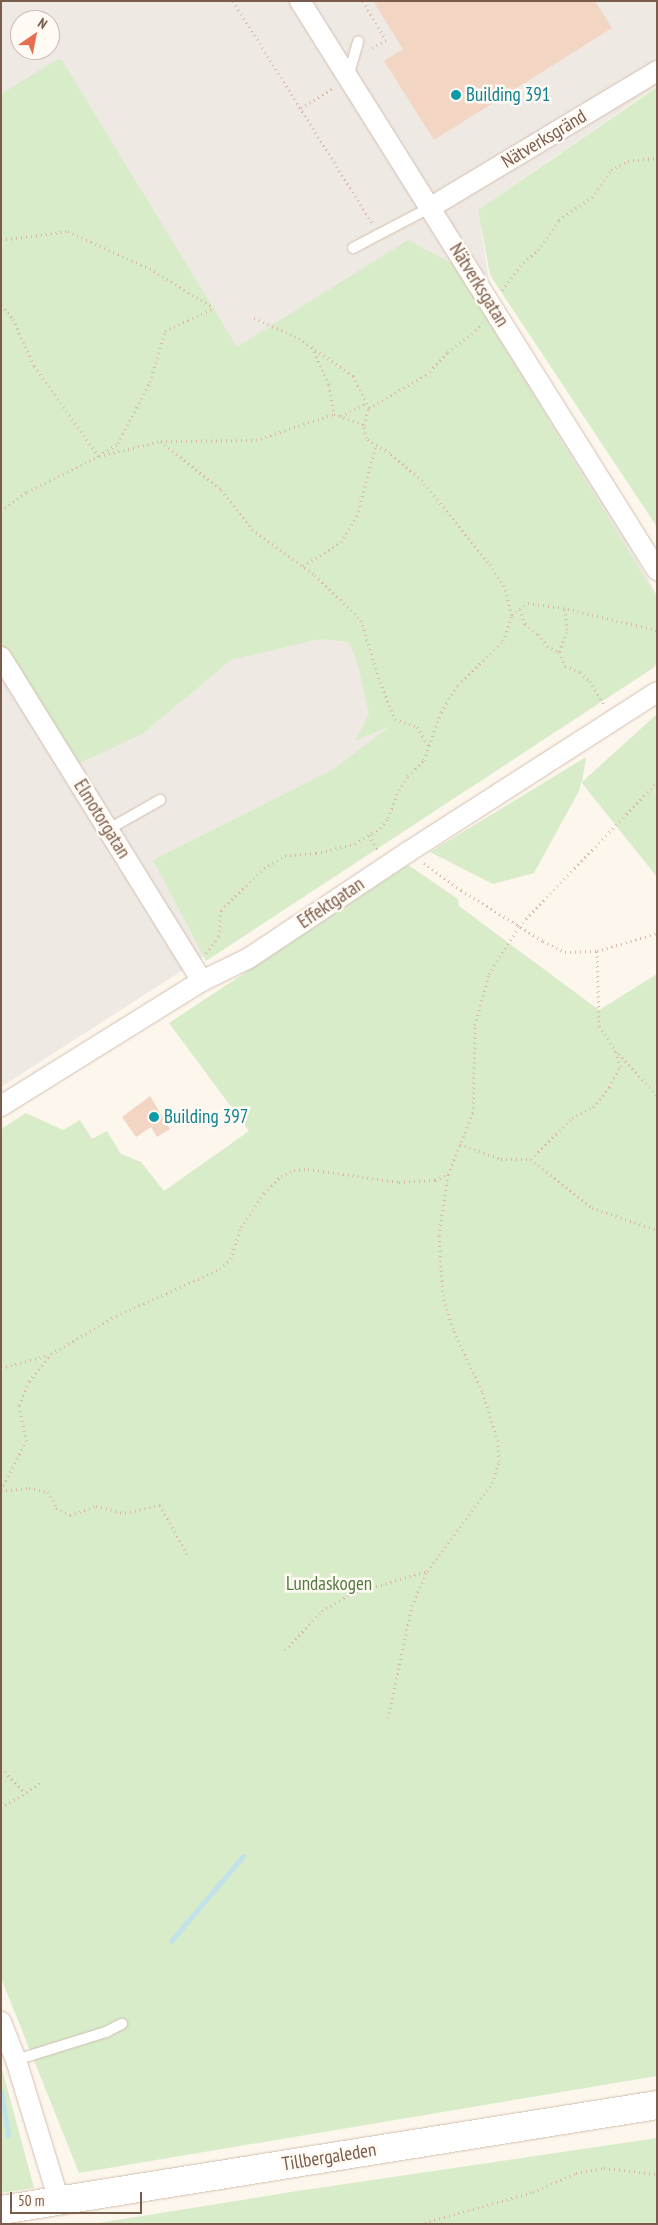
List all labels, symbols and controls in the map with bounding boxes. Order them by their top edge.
north arrow [10,10,60,60]
text: N [35,14,51,33]
place label: Building 391 [466,84,550,106]
marker: Building 391 [450,89,462,101]
street label: Nätverksgränd [498,105,590,173]
street label: Nätverksgatan [444,239,514,331]
street label: Elmotorgatan [69,775,135,863]
street label: Effektgatan [294,873,368,933]
place label: Building 397 [164,1106,248,1128]
marker: Building 397 [148,1111,160,1123]
park label: Lundaskogen [286,1573,372,1595]
street label: Tillbergaleden [280,2138,378,2176]
scale bar [12,2182,145,2214]
text: 50 m [18,2191,44,2210]

